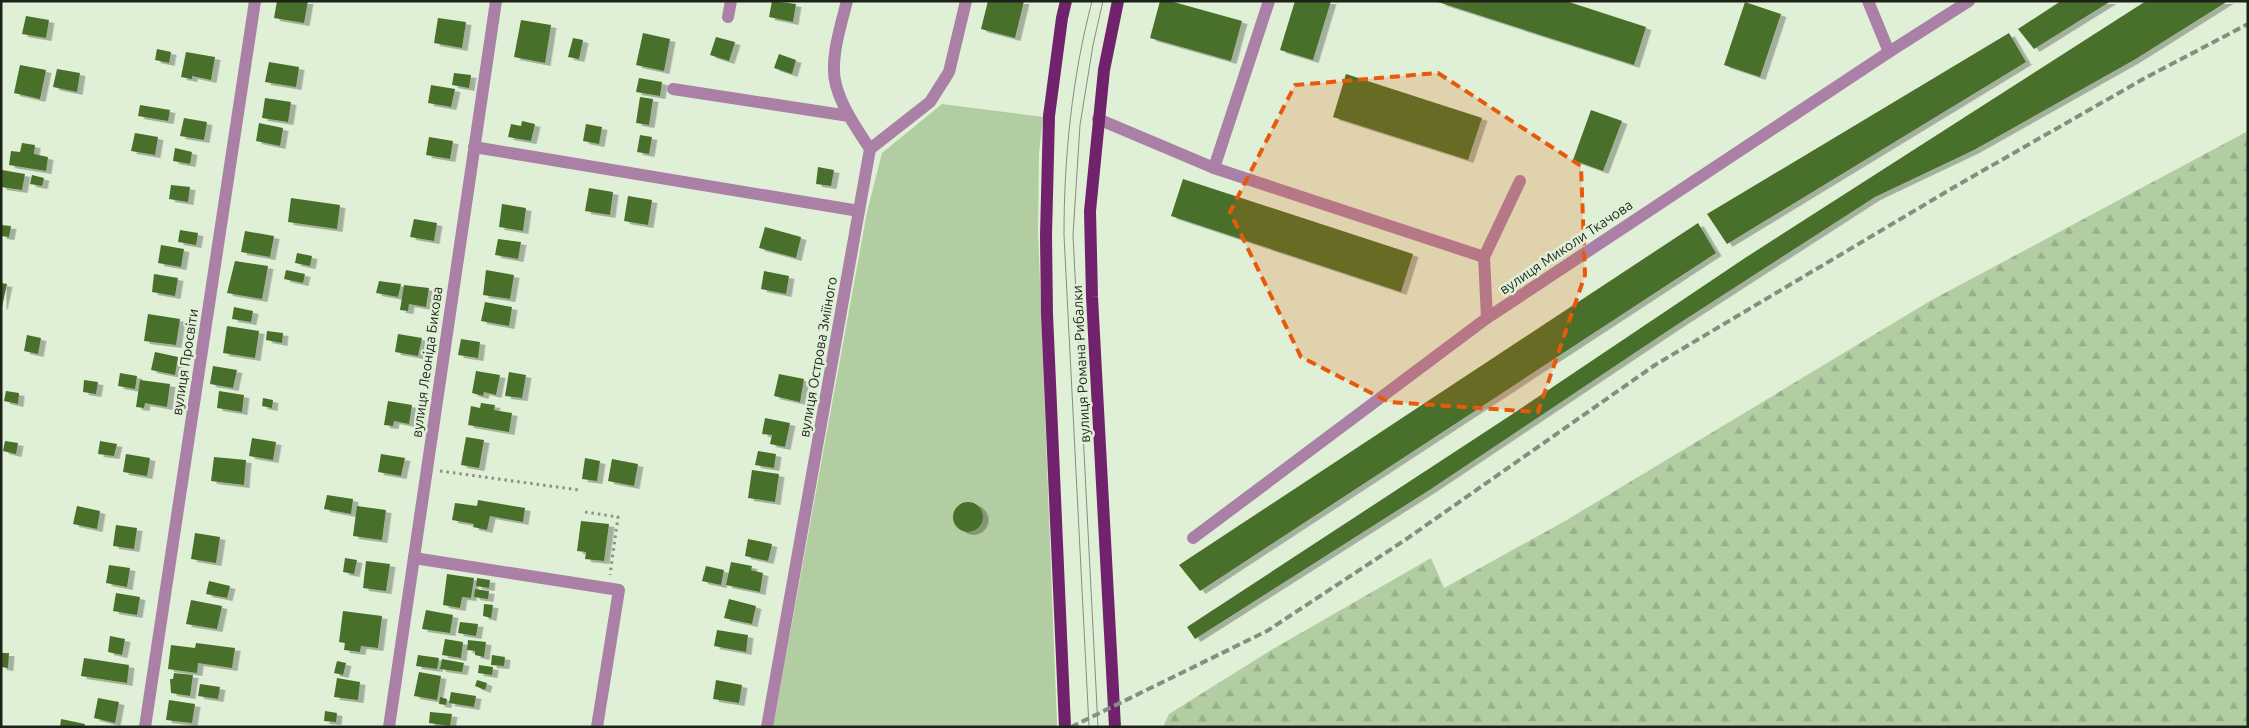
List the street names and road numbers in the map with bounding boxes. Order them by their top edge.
street label: вулиця Миколи Ткачова [1497,197,1635,297]
street label: вулиця Острова Зміїного [796,275,840,439]
street label: вулиця Леоніда Бикова [408,285,446,439]
street label: вулиця Романа Рибалки [1069,285,1093,443]
street label: вулиця Просвіти [169,308,201,416]

